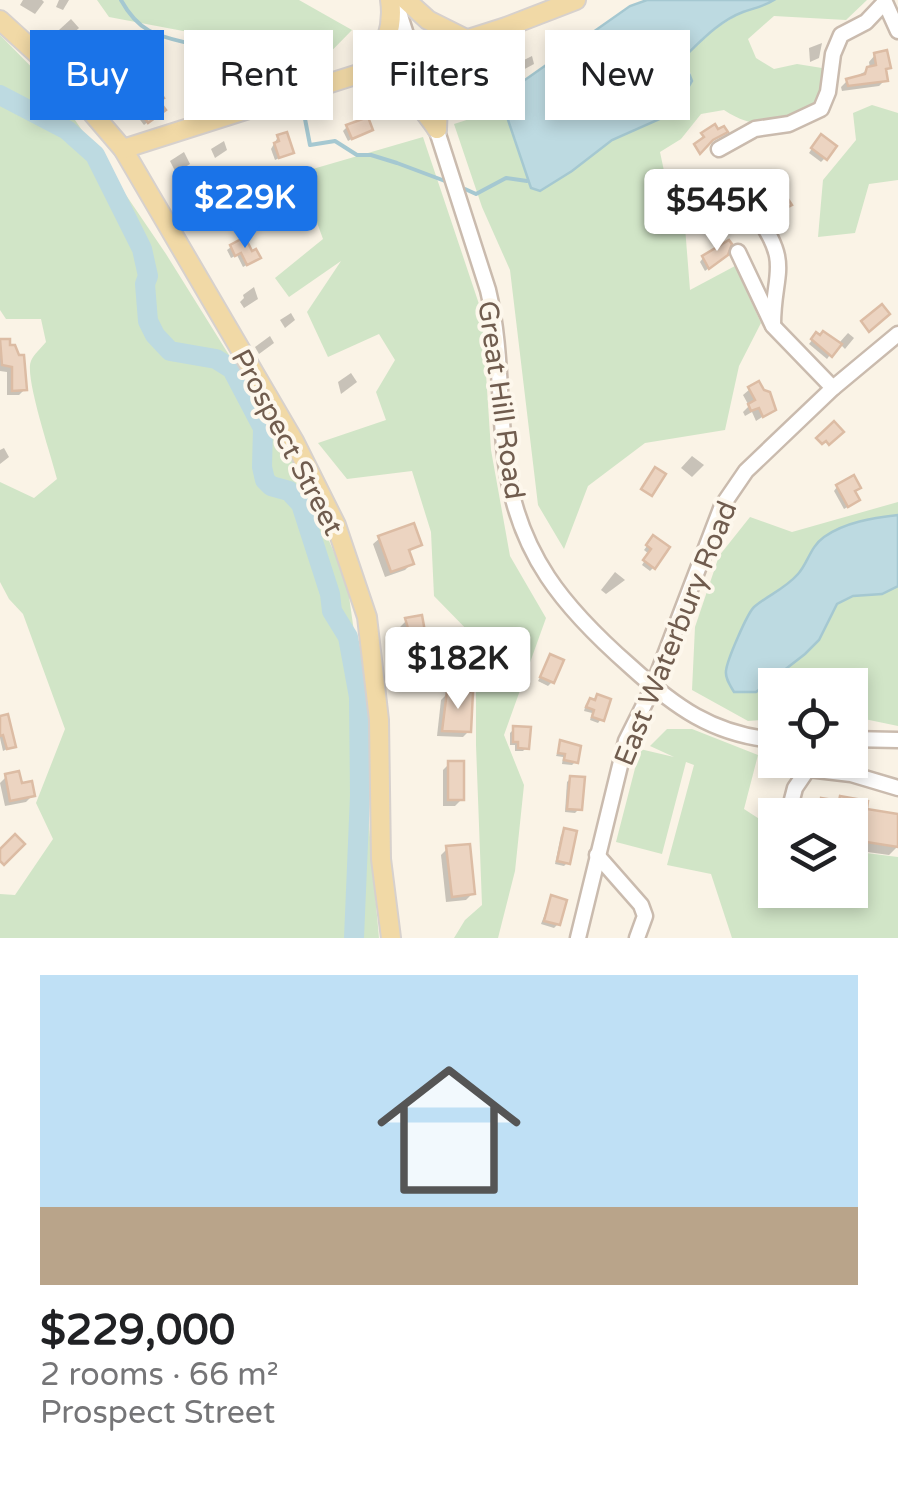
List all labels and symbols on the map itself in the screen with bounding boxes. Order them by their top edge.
pin: $229K [175,166,315,251]
pin: $545K [647,169,787,254]
street label: Great Hill Road [470,299,532,502]
street label: Prospect Street [224,344,351,542]
street label: East Waterbury Road [607,496,745,771]
pin: $182K [388,627,528,712]

